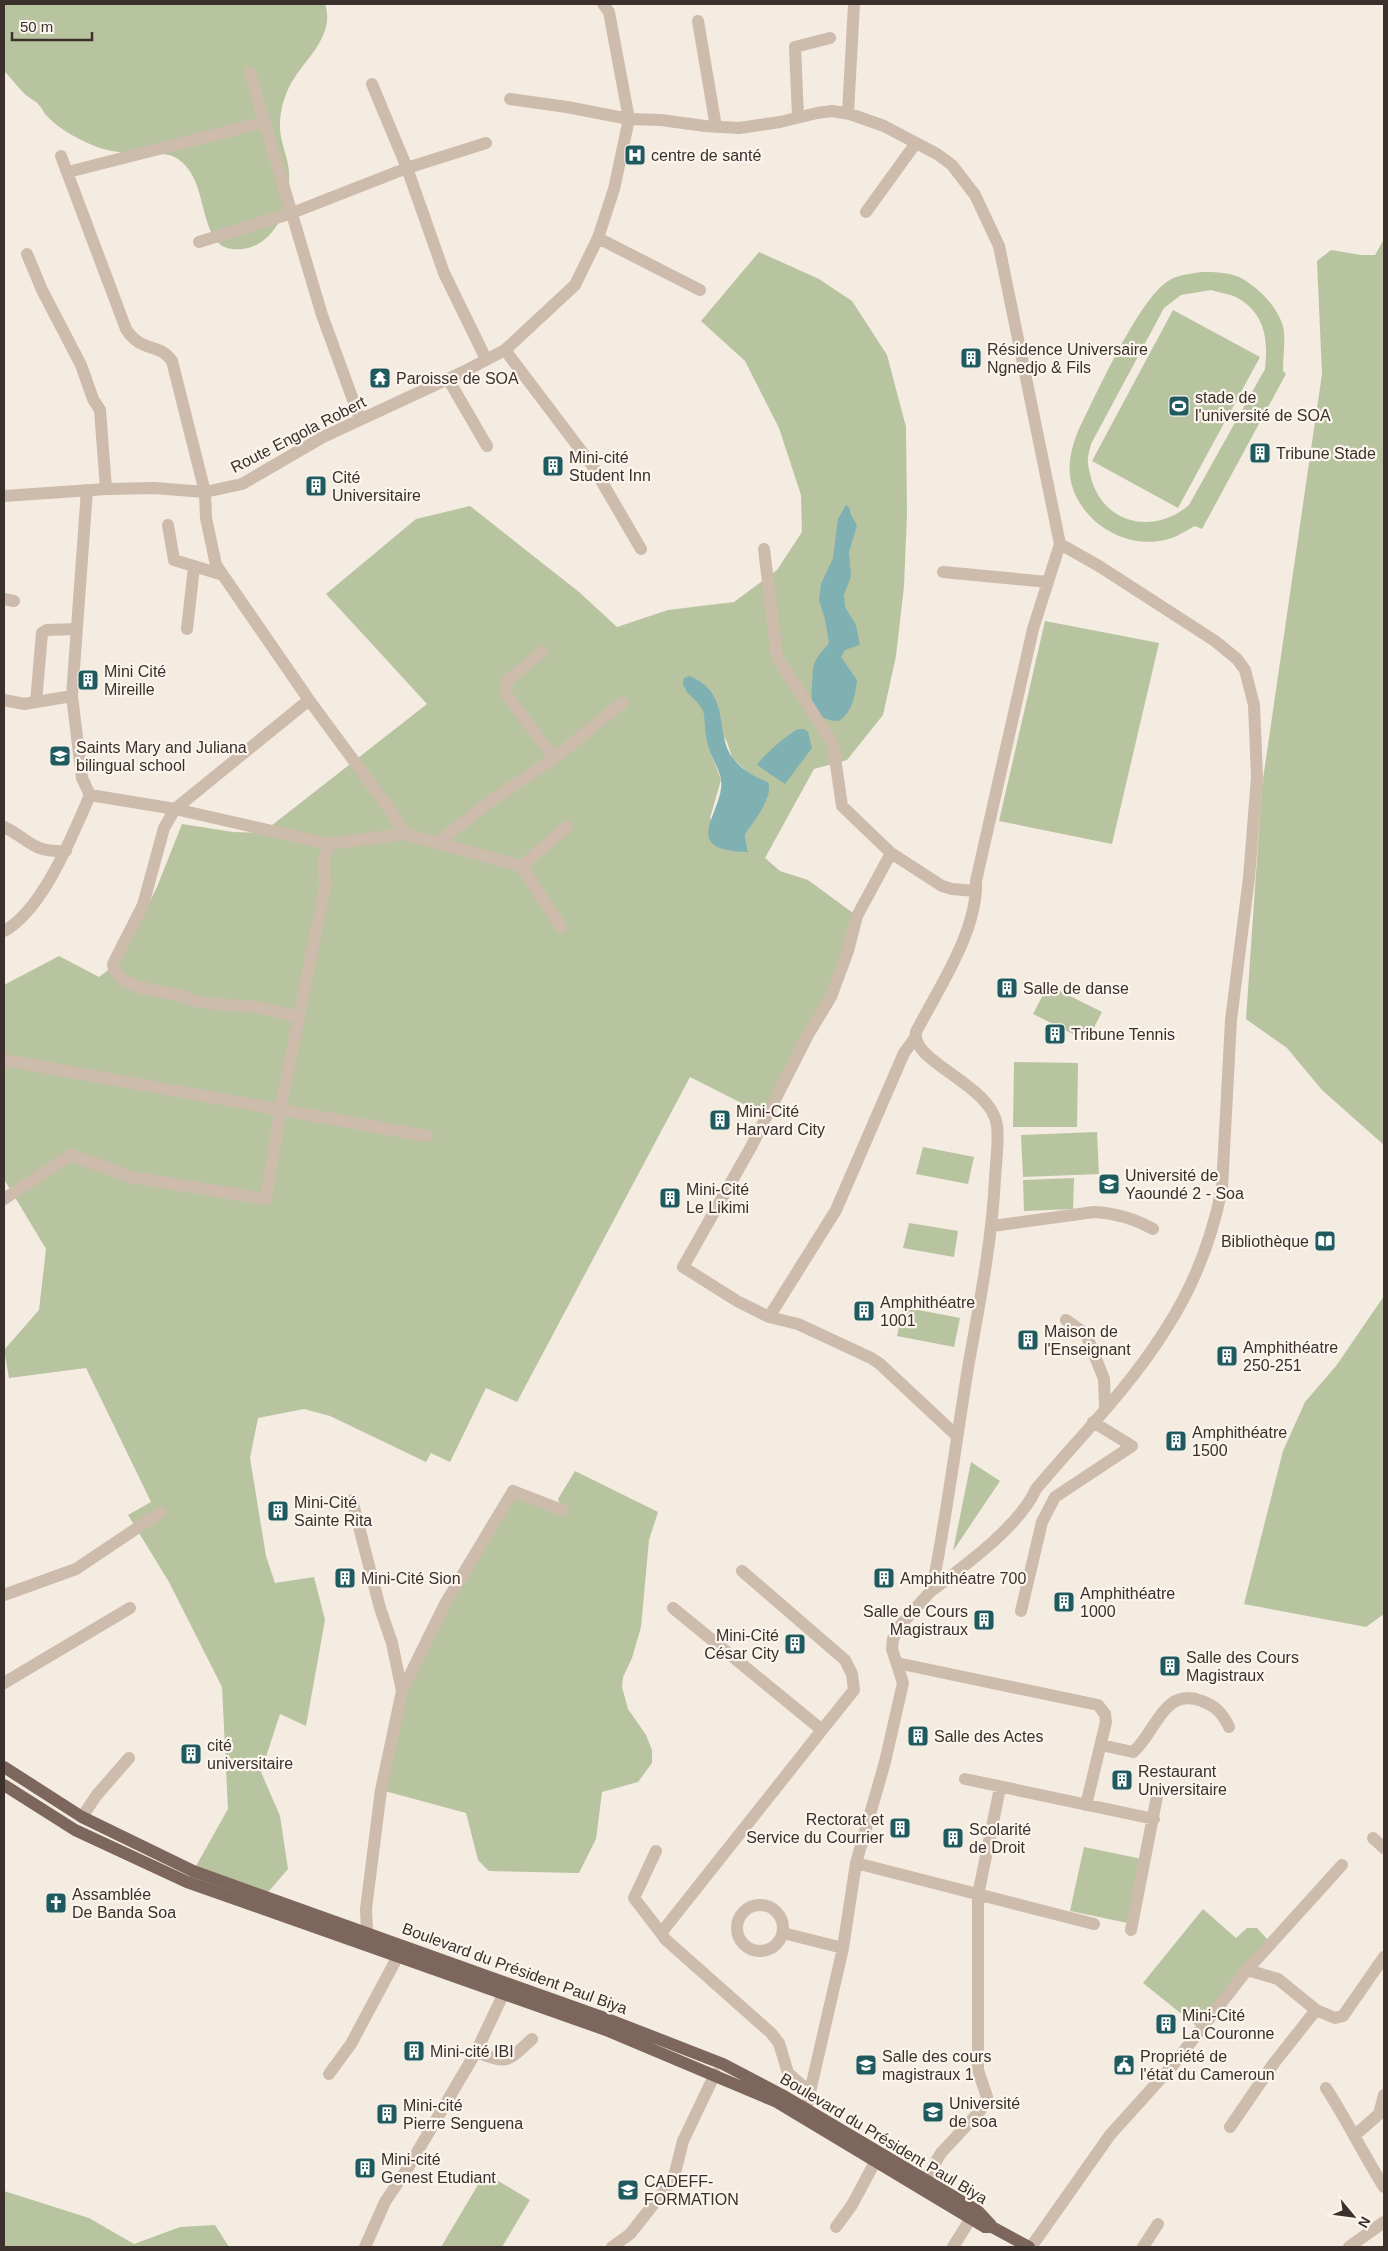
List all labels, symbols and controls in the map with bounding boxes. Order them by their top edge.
scale bar [12,10,92,42]
text: 50 m [20,18,53,35]
hospital icon: centre de santé [623,143,647,167]
place label: centre de santé [651,147,761,164]
place label: Résidence Universaire Ngnedjo & Fils [987,341,1148,376]
building icon: Résidence Universaire Ngnedjo & Fils [959,346,983,370]
temple icon: Paroisse de SOA [368,366,392,390]
place label: Paroisse de SOA [396,370,519,387]
place label: stade de l'université de SOA [1195,389,1331,424]
street label: Route Engola Robert [228,393,369,476]
sports icon: stade de l'université de SOA [1167,394,1191,418]
building icon: Tribune Stade [1248,441,1272,465]
place label: Tribune Stade [1276,445,1376,462]
place label: Mini-cité Student Inn [569,449,651,484]
building icon: Mini-cité Student Inn [541,454,565,478]
place label: Cité Universitaire [332,469,421,504]
building icon: Cité Universitaire [304,474,328,498]
place label: Mini Cité Mireille [104,663,166,698]
building icon: Mini Cité Mireille [76,668,100,692]
place label: Saints Mary and Juliana bilingual school [76,739,247,774]
school or university icon: Saints Mary and Juliana bilingual school [48,744,72,768]
building icon: Salle de danse [995,976,1019,1000]
place label: Salle de danse [1023,980,1129,997]
building icon: Tribune Tennis [1043,1022,1067,1046]
place label: Tribune Tennis [1071,1026,1175,1043]
place label: Mini-Cité Harvard City [736,1103,825,1138]
building icon: Mini-Cité Harvard City [708,1108,732,1132]
place label: Université de Yaoundé 2 - Soa [1125,1167,1244,1202]
school or university icon: Université de Yaoundé 2 - Soa [1097,1172,1121,1196]
place label: Mini-Cité Le Likimi [686,1181,749,1216]
building icon: Mini-Cité Le Likimi [658,1186,682,1210]
library icon: Bibliothèque [1313,1229,1337,1253]
place label: Bibliothèque [1221,1233,1309,1250]
place label: Amphithéatre 1001 [880,1294,975,1329]
building icon: Amphithéatre 1001 [852,1299,876,1323]
place label: Maison de l'Enseignant [1044,1323,1131,1358]
building icon: Maison de l'Enseignant [1016,1328,1040,1352]
place label: Amphithéatre 250-251 [1243,1339,1338,1374]
building icon: Amphithéatre 250-251 [1215,1344,1239,1368]
place label: Amphithéatre 1500 [1192,1424,1287,1459]
building icon: Amphithéatre 1500 [1164,1429,1188,1453]
place label: Mini-Cité Sainte Rita [294,1494,372,1529]
building icon: Mini-Cité Sainte Rita [266,1499,290,1523]
building icon: Mini-Cité Sion [333,1566,357,1590]
building icon: Amphithéatre 700 [872,1566,896,1590]
place label: Mini-Cité Sion [361,1570,461,1587]
place label: Amphithéatre 700 [900,1570,1026,1587]
place label: Amphithéatre 1000 [1080,1585,1175,1620]
building icon: Amphithéatre 1000 [1052,1590,1076,1614]
place label: Salle de Cours Magistraux [863,1603,968,1638]
building icon: Salle de Cours Magistraux [972,1608,996,1632]
place label: Mini-Cité César City [704,1627,779,1662]
building icon: Mini-Cité César City [783,1632,807,1656]
place label: Salle des Cours Magistraux [1186,1649,1299,1684]
building icon: Salle des Cours Magistraux [1158,1654,1182,1678]
building icon: Salle des Actes [906,1724,930,1748]
place label: Salle des Actes [934,1728,1043,1745]
place label: cité universitaire [207,1737,293,1772]
building icon: cité universitaire [179,1742,203,1766]
place label: Restaurant Universitaire [1138,1763,1227,1798]
building icon: Restaurant Universitaire [1110,1768,1134,1792]
place label: Rectorat et Service du Courrier [746,1811,885,1846]
building icon: Rectorat et Service du Courrier [888,1816,912,1840]
place label: Scolarité de Droit [969,1821,1031,1856]
building icon: Scolarité de Droit [941,1826,965,1850]
place label: Assamblée De Banda Soa [72,1886,176,1921]
church icon: Assamblée De Banda Soa [44,1891,68,1915]
street label: Boulevard du Président Paul Biya [400,1920,630,2017]
place label: Mini-Cité La Couronne [1182,2007,1275,2042]
building icon: Mini-Cité La Couronne [1154,2012,1178,2036]
building icon: Mini-cité IBI [402,2039,426,2063]
place label: Mini-cité IBI [430,2043,514,2060]
place label: Salle des cours magistraux 1 [882,2048,991,2083]
place label: Propriété de l'état du Cameroun [1140,2048,1275,2083]
school or university icon: Salle des cours magistraux 1 [854,2053,878,2077]
public building icon: Propriété de l'état du Cameroun [1112,2053,1136,2077]
street label: Boulevard du Président Paul Biya [777,2070,990,2207]
place label: Université de soa [949,2095,1020,2130]
place label: Mini-cité Pierre Senguena [403,2097,523,2132]
school or university icon: Université de soa [921,2100,945,2124]
building icon: Mini-cité Pierre Senguena [375,2102,399,2126]
place label: Mini-cité Genest Etudiant [381,2151,496,2186]
building icon: Mini-cité Genest Etudiant [353,2156,377,2180]
place label: CADEFF- FORMATION [644,2173,739,2208]
school or university icon: CADEFF- FORMATION [616,2178,640,2202]
north arrow [1328,2191,1378,2241]
text: N [1355,2214,1374,2231]

